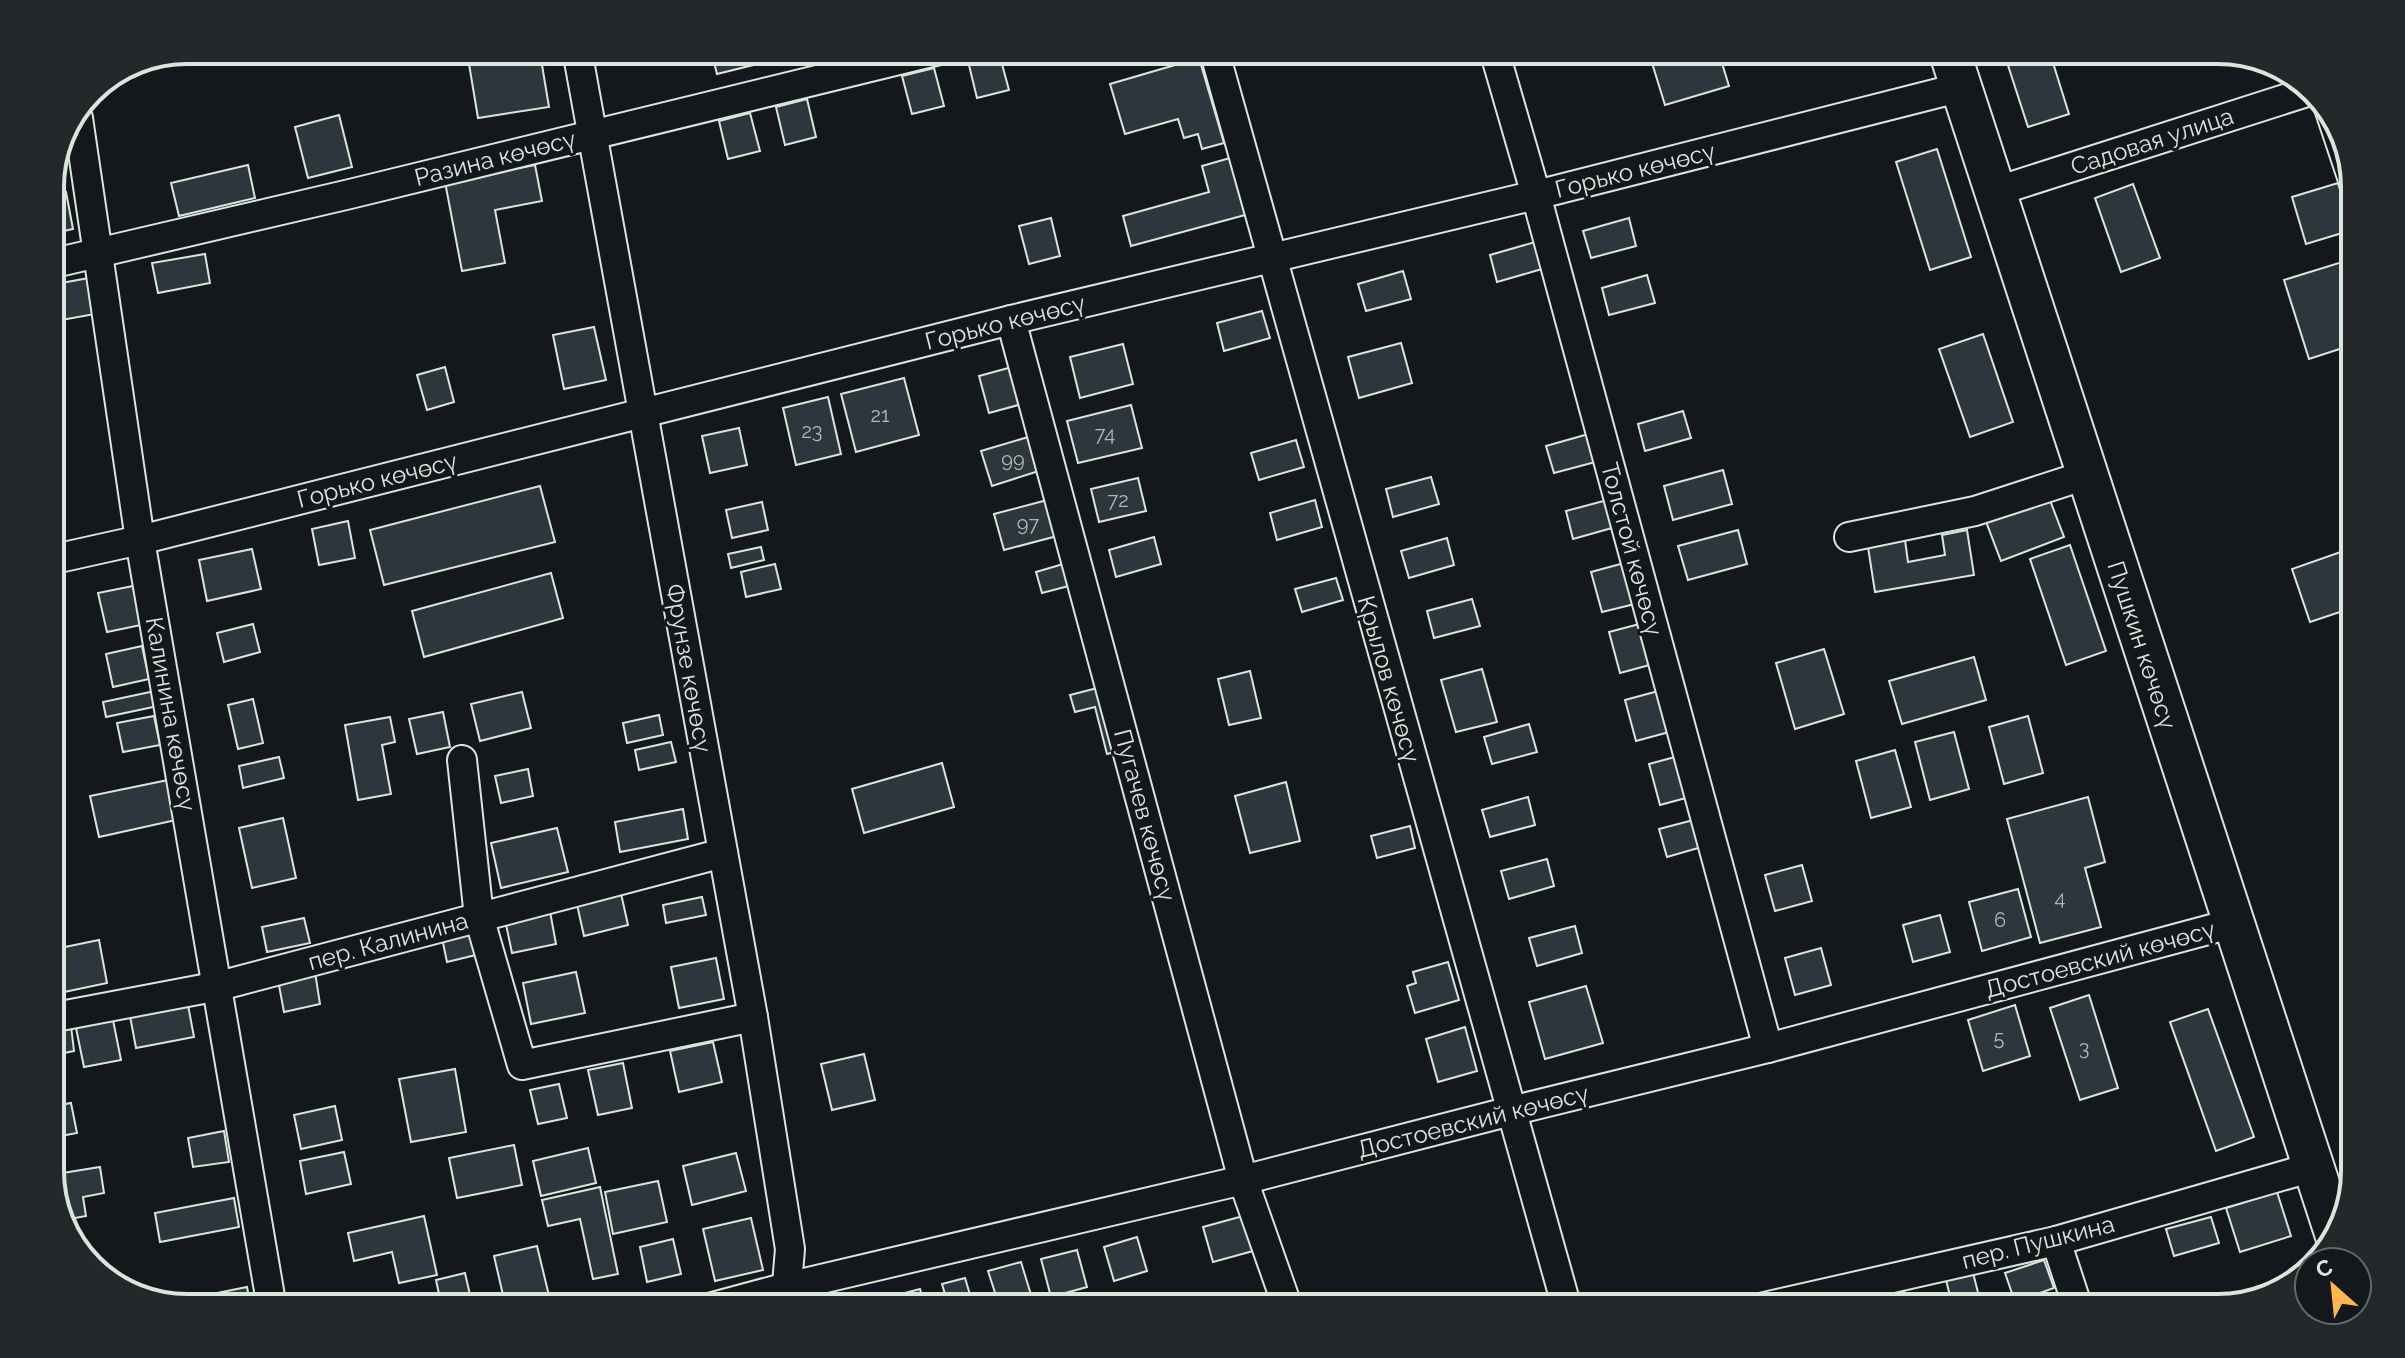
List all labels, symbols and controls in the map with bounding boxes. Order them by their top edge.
street label: Садовая улица [2067,101,2237,181]
street label: Разина көчөсү [411,124,579,192]
street label: Горько көчөсү [1552,136,1718,204]
street label: Горько көчөсү [922,288,1088,356]
house number: 21 [871,403,890,427]
house number: 23 [801,419,823,443]
house number: 74 [1095,422,1115,446]
street label: Горько көчөсү [294,446,460,514]
house number: 99 [1001,448,1025,472]
street label: Толстой көчөсү [1595,459,1669,639]
house number: 72 [1107,488,1129,512]
house number: 97 [1017,512,1039,536]
street label: Пушкин көчөсү [2101,557,2183,733]
street label: Фрунзе көчөсү [660,581,718,755]
street label: Крылов көчөсү [1351,592,1427,766]
street label: Калинина көчөсү [140,615,202,813]
street label: Пугачев көчөсү [1108,726,1182,904]
house number: 4 [2055,886,2066,910]
street label: пер. Калинина [305,906,471,976]
house number: 6 [1994,908,2006,932]
street label: Достоевский көчөсү [1982,914,2218,1004]
house number: 5 [1994,1026,2005,1050]
house number: 3 [2079,1036,2089,1060]
street label: Достоевский көчөсү [1354,1078,1592,1164]
street label: пер. Пушкина [1959,1209,2117,1275]
north arrow [2293,1246,2373,1326]
text: С [2311,1253,2337,1283]

